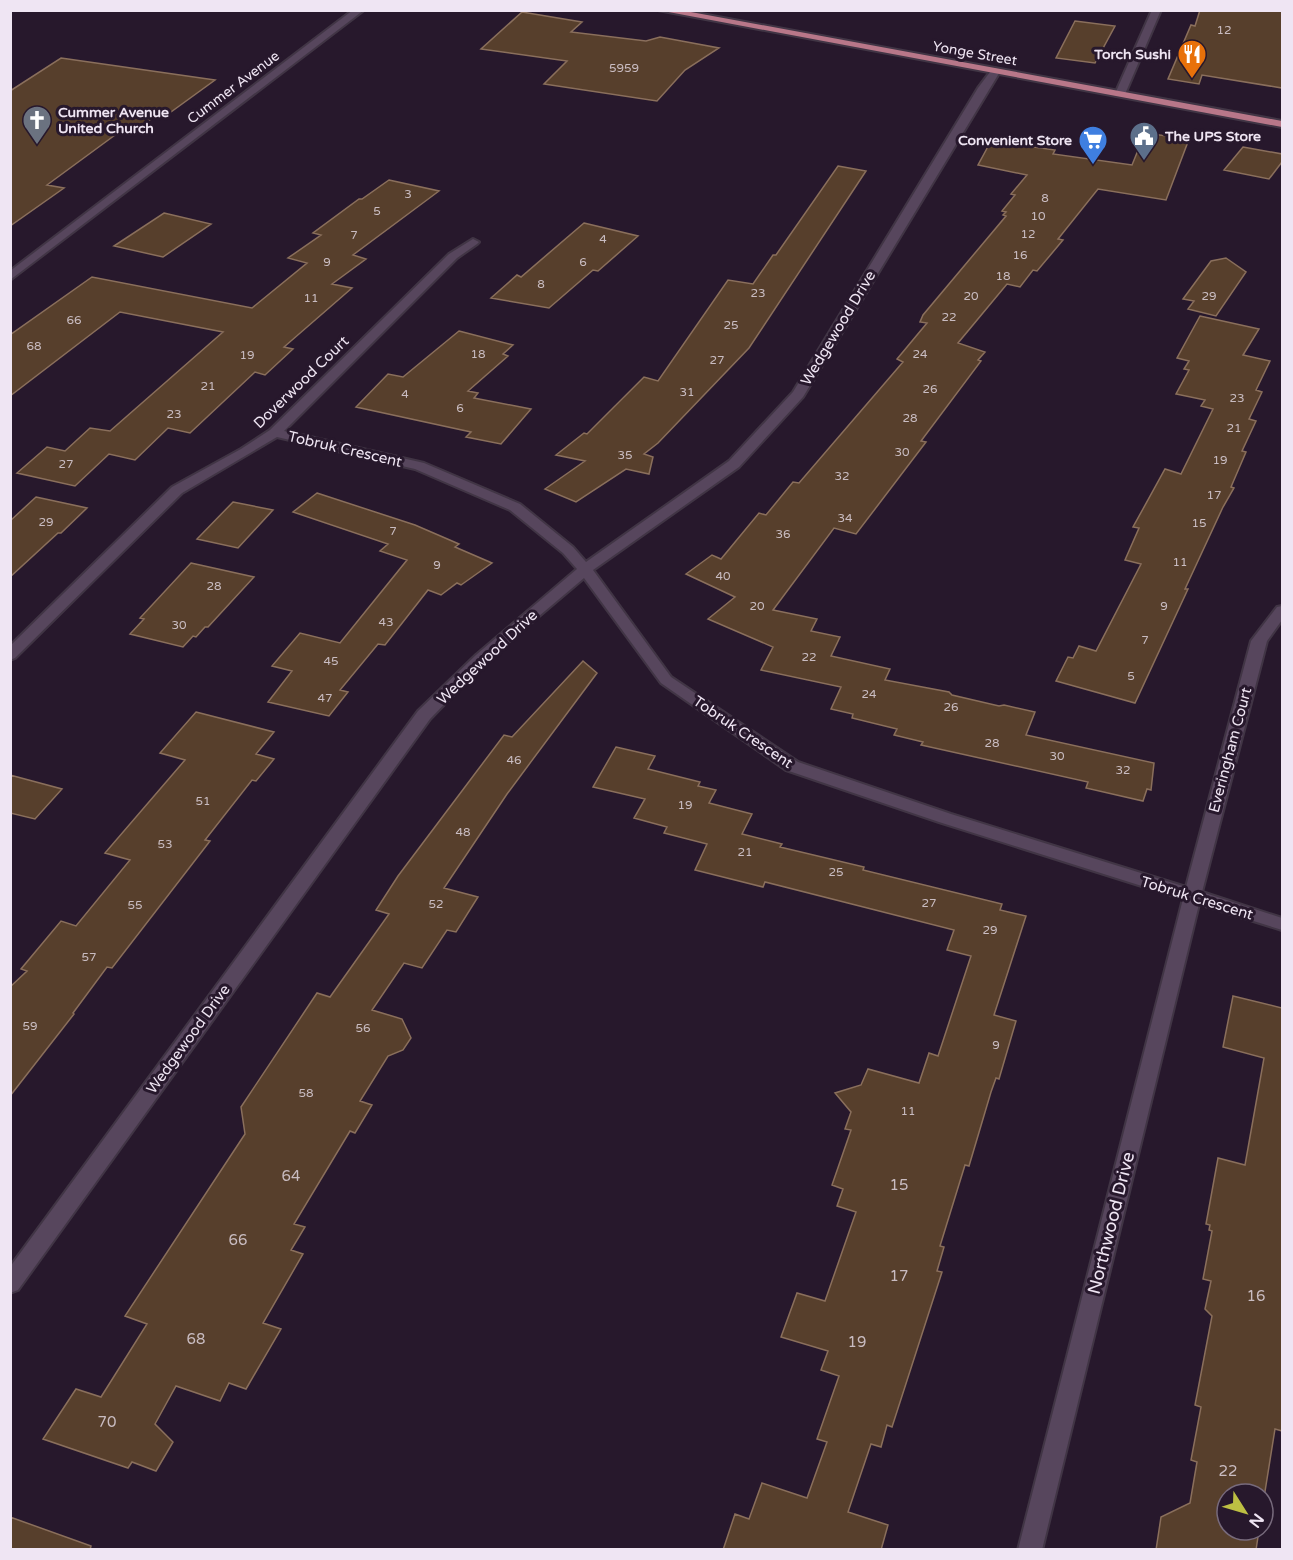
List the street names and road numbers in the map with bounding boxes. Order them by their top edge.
street label: Yonge Street [931,38,1019,69]
street label: Cummer Avenue [184,47,283,128]
street label: Wedgewood Drive [797,267,879,389]
street label: Doverwood Court [250,332,353,432]
street label: Tobruk Crescent [286,427,404,471]
street label: Wedgewood Drive [433,606,541,708]
street label: Everingham Court [1205,685,1255,815]
street label: Tobruk Crescent [690,692,796,772]
street label: Tobruk Crescent [1139,872,1256,924]
street label: Wedgewood Drive [142,981,234,1097]
street label: Northwood Drive [1083,1149,1139,1297]

